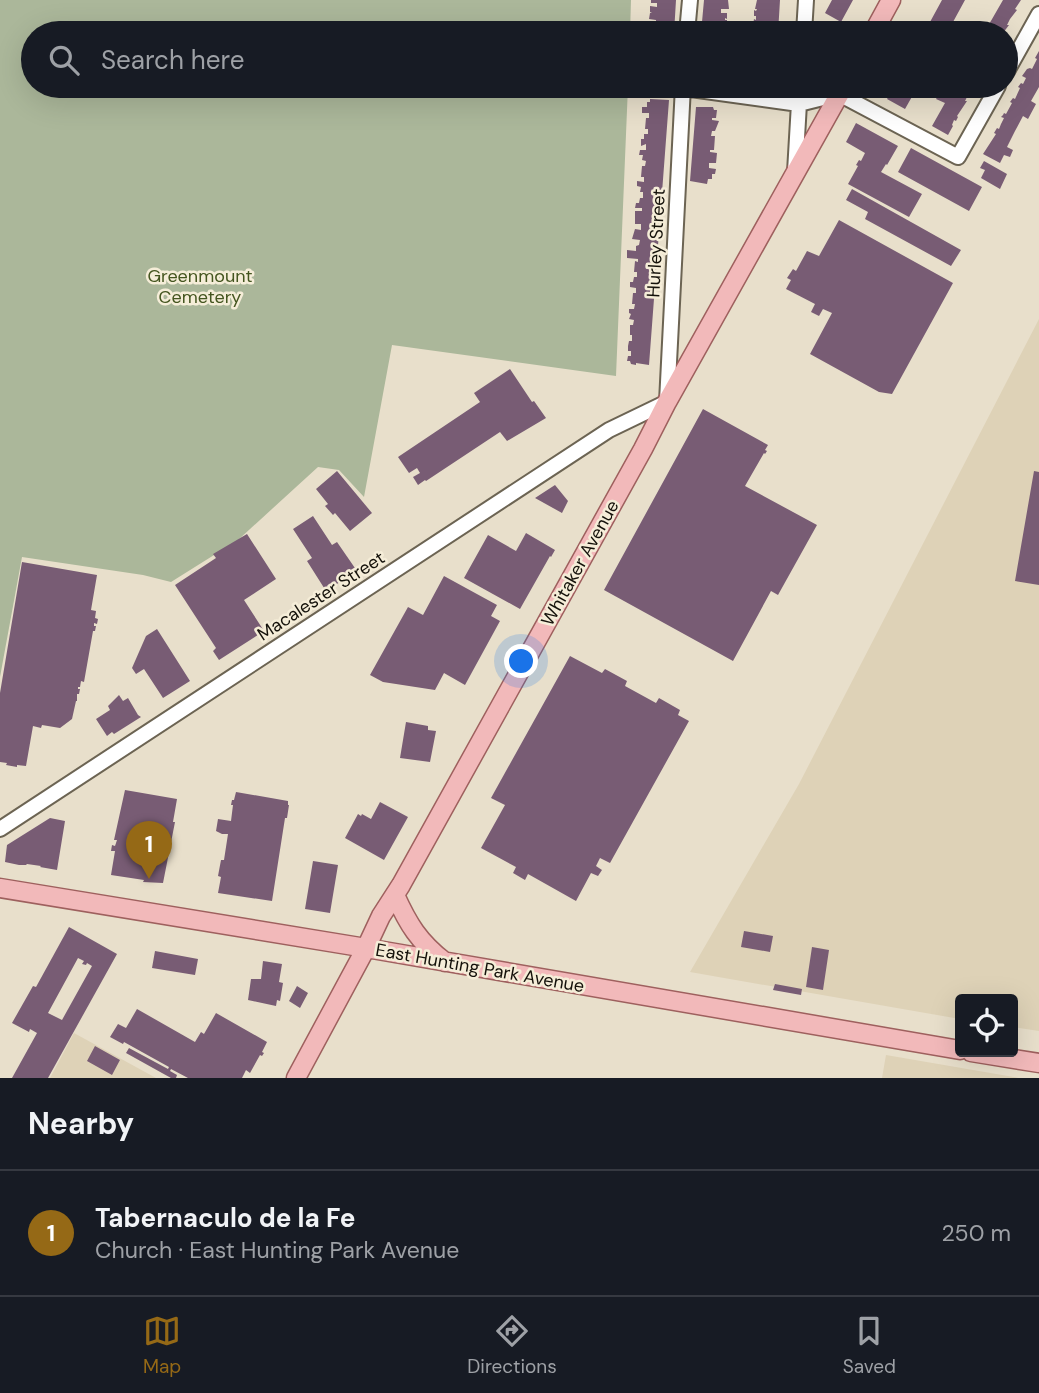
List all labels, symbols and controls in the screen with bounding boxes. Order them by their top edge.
search box [21,21,1018,98]
icon: search [45,41,83,79]
text: Search here [101,43,244,77]
street label: Hurley Street [641,188,671,298]
park label: Greenmount Cemetery [147,264,253,309]
street label: Whitaker Avenue [536,496,624,630]
street label: Macalester Street [253,546,389,646]
your location [504,644,538,678]
pin: 1 [126,821,172,879]
street label: East Hunting Park Avenue [374,938,586,998]
map controls [955,994,1018,1057]
button: locate [955,994,1018,1057]
text: Nearby [28,1104,134,1143]
text: Tabernaculo de la Fe [95,1201,355,1235]
text: 1 [47,1218,55,1248]
text: 250 m [941,1218,1011,1248]
text: Church · East Hunting Park Avenue [95,1235,459,1265]
tab: Map [143,1312,181,1379]
tab: Directions [467,1312,557,1379]
tab: Saved [843,1312,896,1379]

